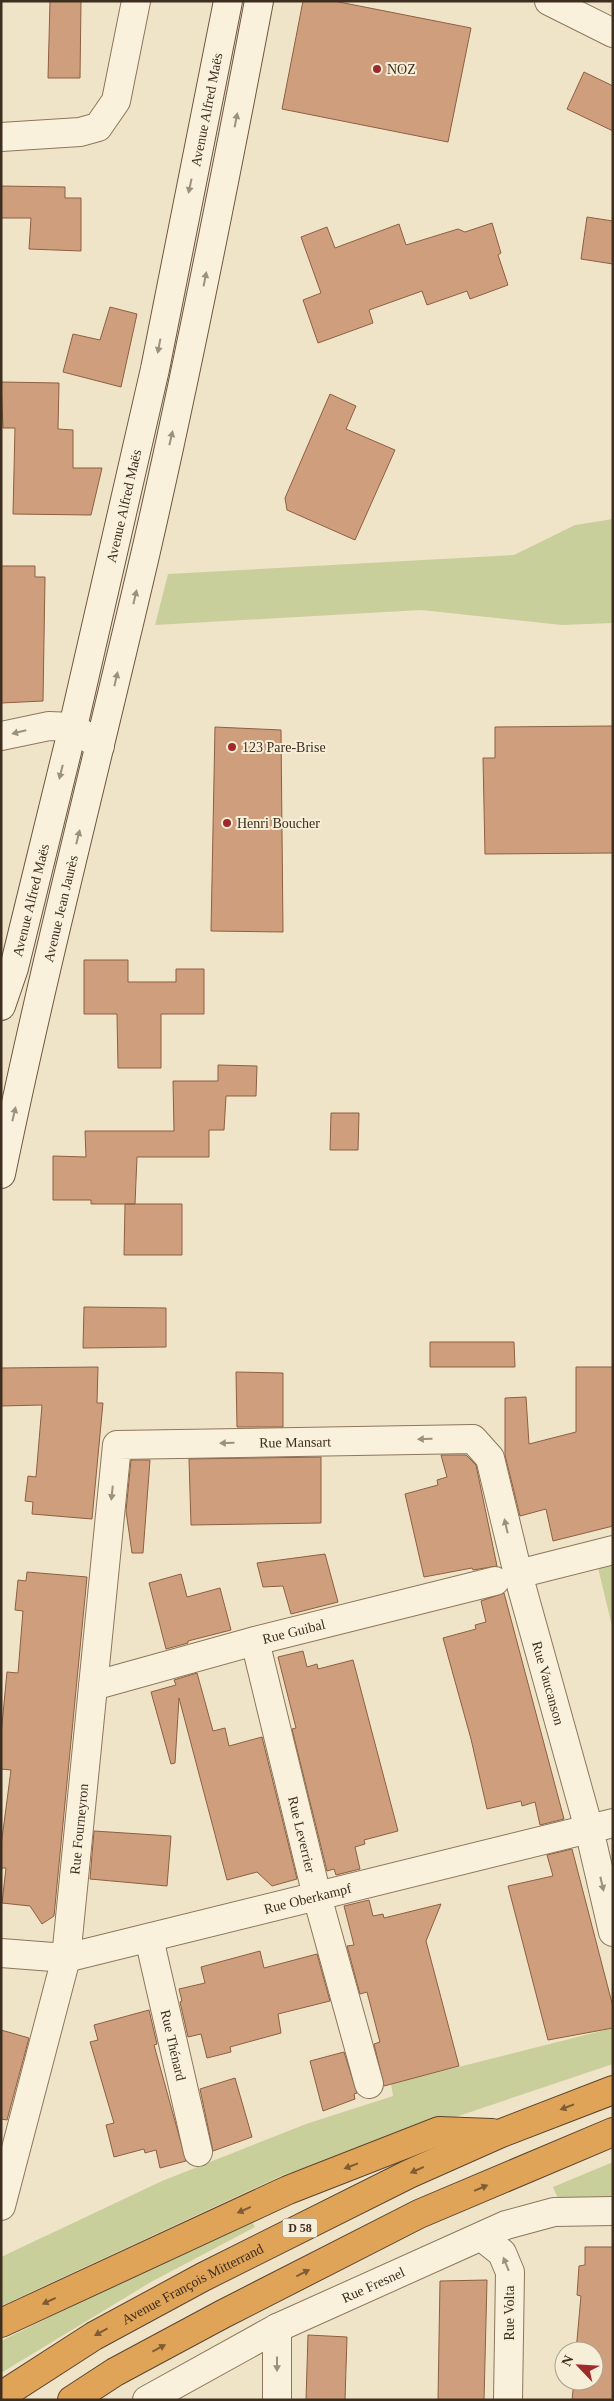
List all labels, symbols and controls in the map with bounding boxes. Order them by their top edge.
street label: Avenue Alfred Maës [188,52,226,168]
place label: NOZ [387,62,416,77]
marker: NOZ [371,63,383,75]
one-way arrow [232,112,240,127]
one-way arrow [185,179,193,195]
one-way arrow [201,272,209,287]
one-way arrow [155,338,163,354]
one-way arrow [167,431,175,446]
street label: Avenue Alfred Maës [104,448,144,564]
one-way arrow [131,589,139,604]
one-way arrow [112,671,120,686]
one-way arrow [12,728,27,736]
place label: 123 Pare-Brise [242,740,326,755]
marker: 123 Pare-Brise [226,741,238,753]
one-way arrow [57,764,65,779]
place label: Henri Boucher [237,816,320,831]
marker: Henri Boucher [221,817,233,829]
one-way arrow [74,829,82,844]
street label: Avenue Alfred Maës [10,842,52,958]
street label: Avenue Jean Jaurès [41,854,81,964]
one-way arrow [10,1107,18,1122]
street label: Rue Mansart [259,1434,331,1451]
one-way arrow [416,1436,432,1444]
one-way arrow [219,1439,235,1447]
one-way arrow [108,1486,116,1502]
one-way arrow [502,1519,510,1534]
street label: Rue Guibal [261,1617,327,1647]
street label: Rue Vaucanson [529,1640,567,1727]
street label: Rue Fourneyron [67,1783,91,1875]
street label: Rue Leverrier [285,1795,318,1875]
one-way arrow [598,1877,606,1892]
street label: Rue Oberkampf [262,1881,353,1917]
street label: Rue Thénard [158,2008,188,2082]
one-way arrow [559,2103,574,2111]
one-way arrow [344,2162,359,2170]
one-way arrow [410,2166,424,2174]
one-way arrow [474,2183,488,2191]
one-way arrow [237,2207,251,2215]
road number: D 58 [282,2218,318,2238]
street label: Avenue François Mitterrand [119,2241,266,2328]
one-way arrow [502,2257,510,2271]
street label: Rue Fresnel [340,2265,407,2306]
one-way arrow [296,2269,310,2277]
street label: Rue Volta [502,2285,517,2341]
one-way arrow [42,2297,56,2305]
one-way arrow [94,2328,109,2336]
north arrow [554,2341,604,2391]
one-way arrow [151,2344,166,2352]
text: N [559,2353,577,2368]
one-way arrow [273,2356,281,2372]

